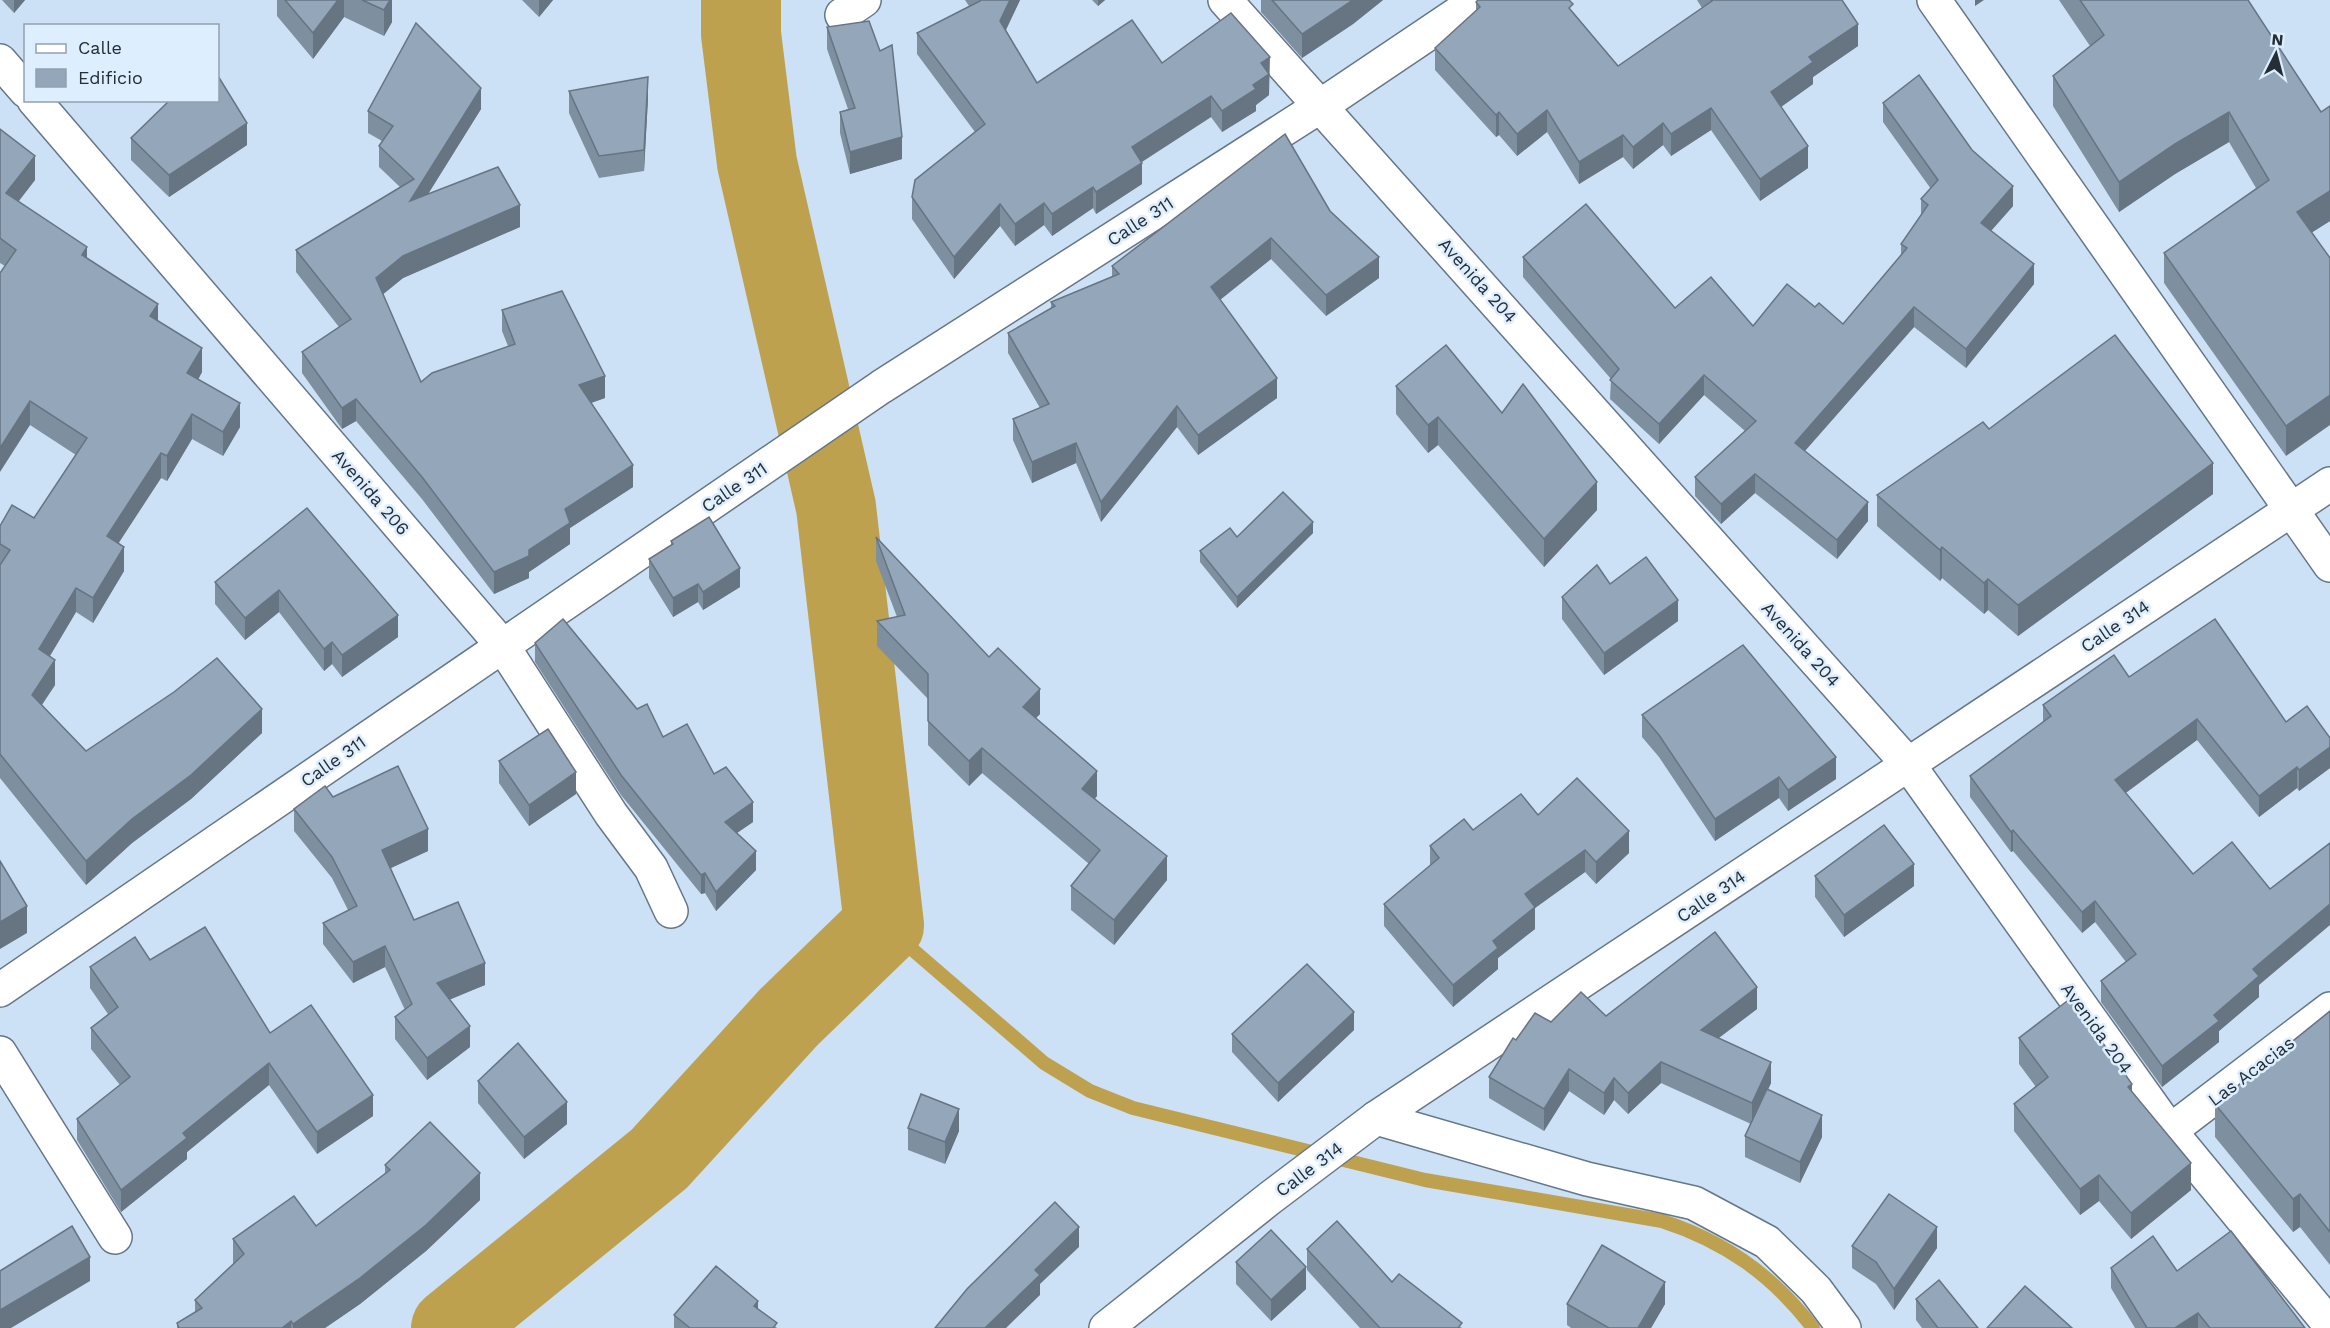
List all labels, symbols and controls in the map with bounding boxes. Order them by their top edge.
legend [24,24,219,102]
north arrow [2246,24,2306,84]
text: N [2271,30,2284,50]
text: Calle [78,37,122,58]
text: Edificio [78,67,143,88]
street label: Calle 311 [1103,192,1177,250]
street label: Avenida 204 [1434,233,1522,327]
street label: Avenida 206 [328,445,414,539]
street label: Calle 311 [697,457,771,517]
street label: Calle 314 [2077,595,2153,657]
street label: Avenida 204 [1757,597,1845,691]
street label: Calle 311 [296,731,370,791]
street label: Calle 314 [1673,865,1749,927]
street label: Avenida 204 [2057,979,2137,1077]
street label: Las Acacias [2204,1032,2298,1110]
street label: Calle 314 [1271,1137,1347,1201]

